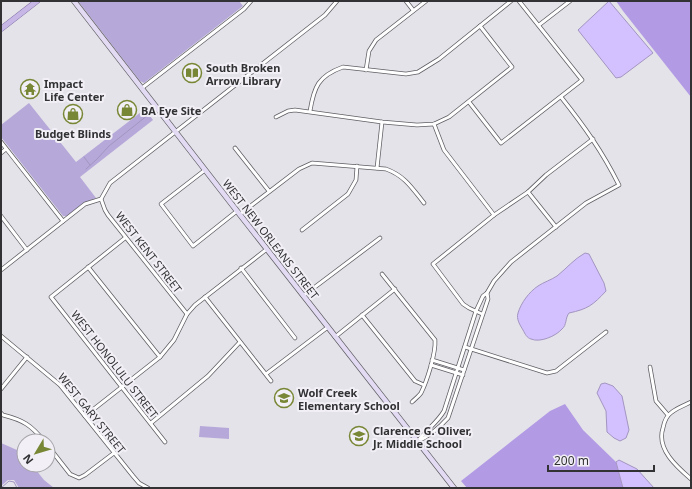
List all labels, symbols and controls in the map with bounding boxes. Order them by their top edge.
place label: South Broken Arrow Library [206,60,282,88]
library icon: South Broken Arrow Library [181,62,203,84]
place label: Impact Life Center [44,76,104,104]
temple icon: Impact Life Center [19,78,41,100]
shop icon: BA Eye Site [116,99,138,121]
shop icon: Budget Blinds [62,103,84,125]
place label: BA Eye Site [141,103,202,118]
place label: Budget Blinds [35,126,112,141]
street label: WEST NEW ORLEANS STREET [220,176,322,302]
street label: WEST KENT STREET [113,208,185,296]
street label: WEST HONOLULU STREET [68,307,162,421]
street label: WEST GARY STREET [55,370,129,456]
place label: Wolf Creek Elementary School [298,385,400,413]
school or university icon: Wolf Creek Elementary School [273,387,295,409]
place label: Clarence G. Oliver, Jr. Middle School [372,423,472,451]
school or university icon: Clarence G. Oliver, Jr. Middle School [348,425,370,447]
north arrow [16,433,56,473]
scale bar [548,447,654,473]
text: N [19,451,36,468]
text: 200 m [554,452,589,469]

